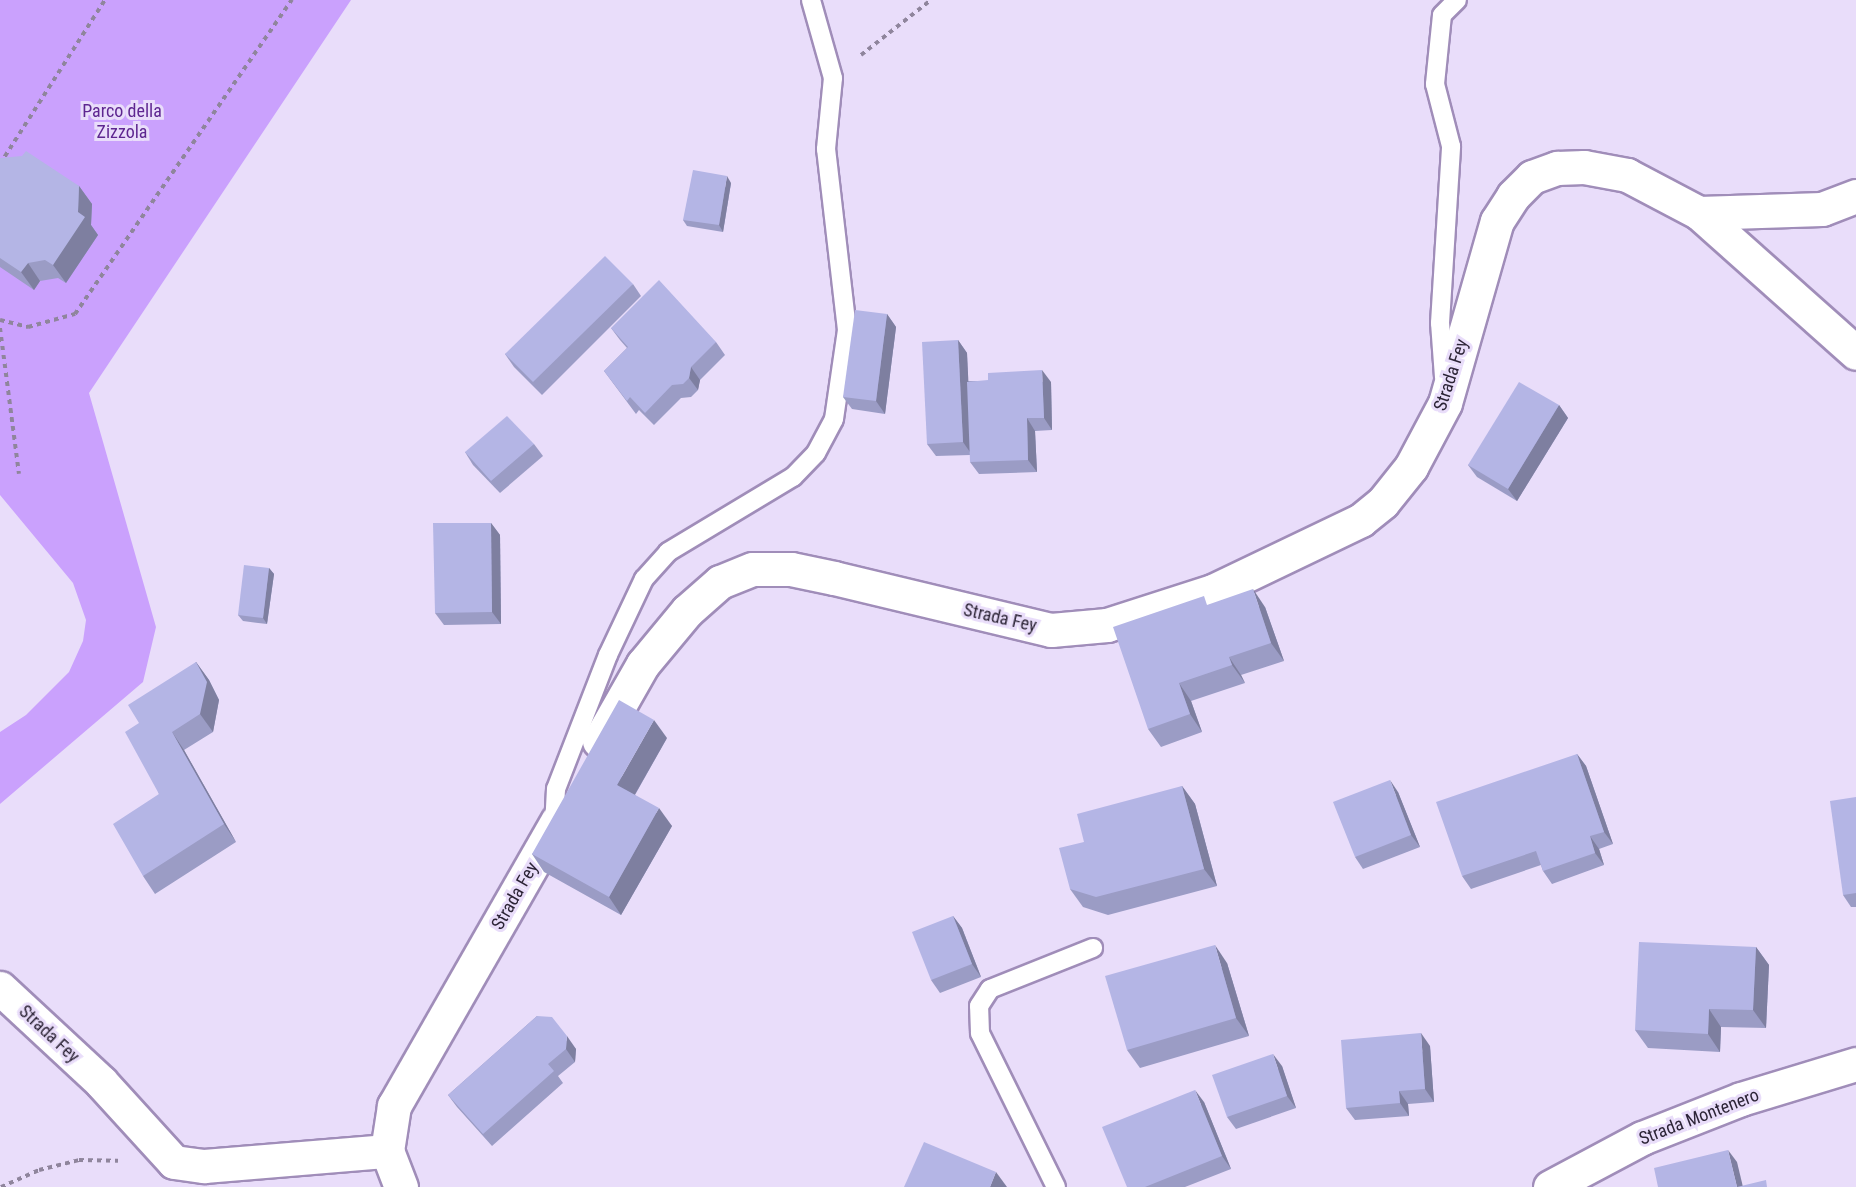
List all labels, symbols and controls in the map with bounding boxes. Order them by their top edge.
park label: Parco della Zizzola [82,101,162,144]
street label: Strada Fey [1429,336,1473,414]
street label: Strada Fey [961,599,1039,637]
street label: Strada Fey [487,858,543,934]
street label: Strada Fey [14,1001,84,1067]
street label: Strada Montenero [1636,1084,1762,1150]

